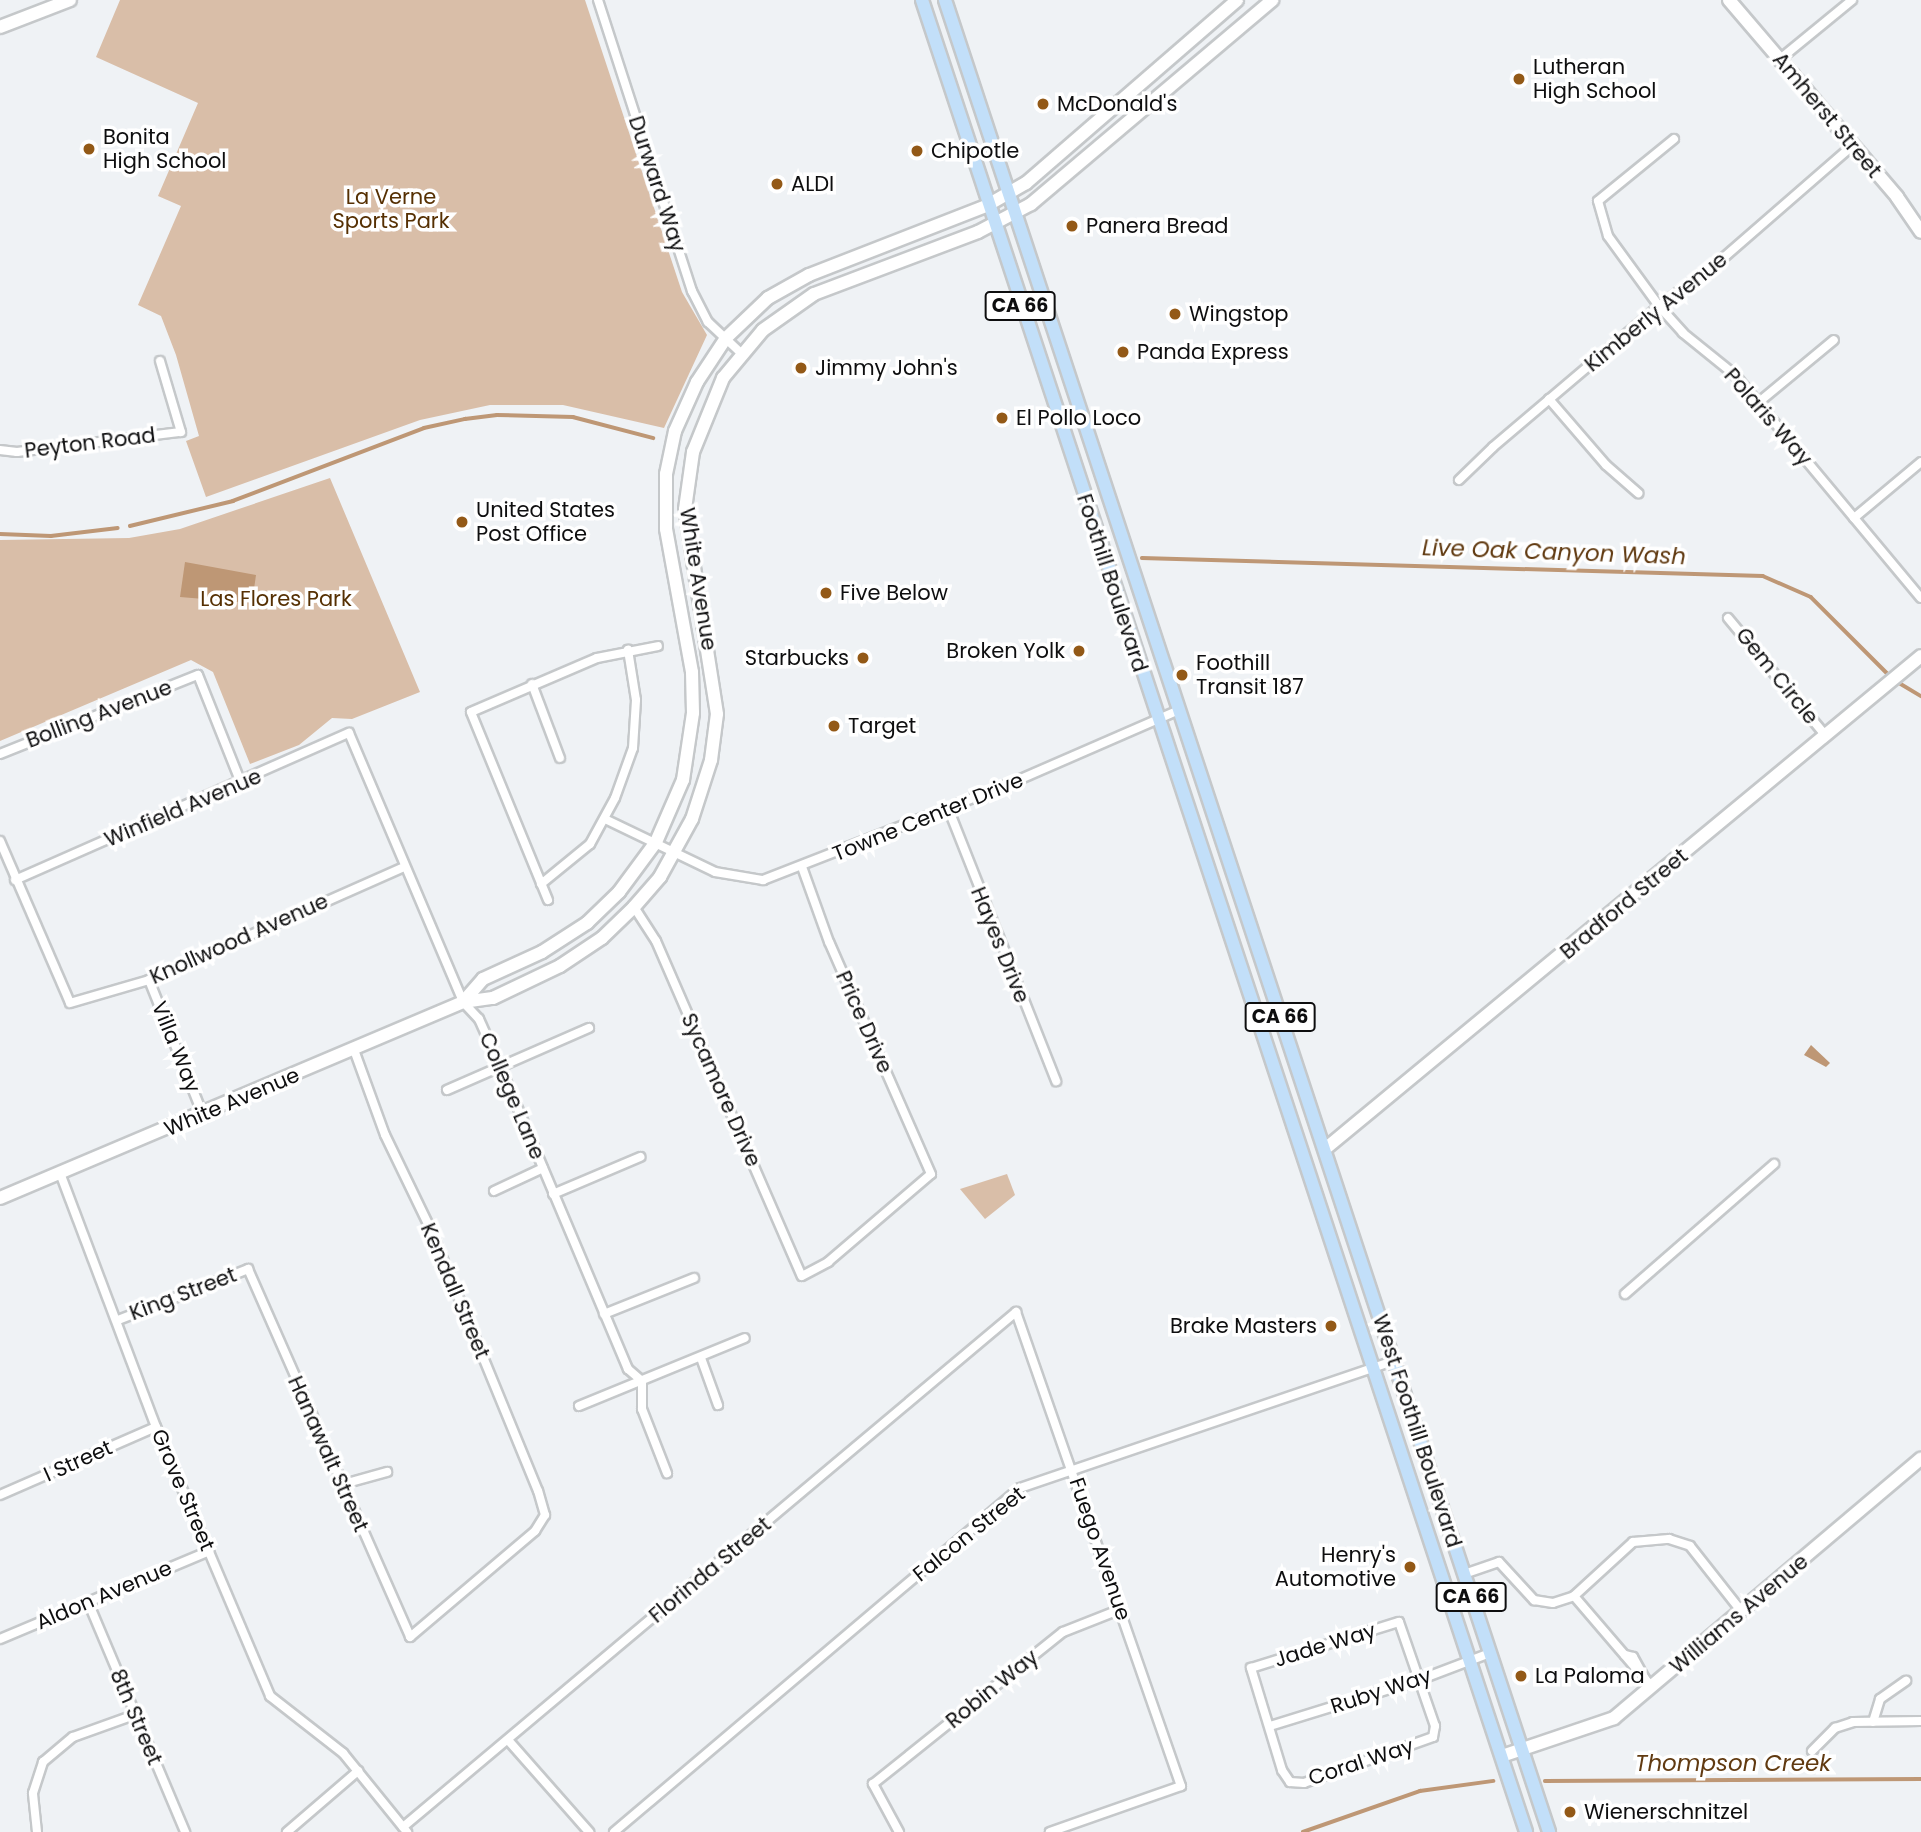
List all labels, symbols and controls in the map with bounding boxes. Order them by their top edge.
street label: Amherst Street [1767,47,1887,183]
place label: Lutheran High School [1533,54,1657,104]
marker: Lutheran High School [1511,71,1527,87]
place label: McDonald's [1057,91,1177,117]
marker: McDonald's [1035,96,1051,112]
street label: Durward Way [623,113,691,255]
place label: Bonita High School [103,124,227,174]
place label: Chipotle [931,138,1019,164]
marker: Bonita High School [81,141,97,157]
marker: Chipotle [909,143,925,159]
place label: ALDI [791,171,834,197]
marker: ALDI [769,176,785,192]
park label: La Verne Sports Park [332,184,450,234]
place label: Panera Bread [1086,213,1229,239]
marker: Panera Bread [1064,218,1080,234]
street label: Kimberly Avenue [1580,247,1732,377]
road number: CA 66 [983,290,1057,322]
place label: Wingstop [1189,301,1289,327]
marker: Wingstop [1167,306,1183,322]
place label: Panda Express [1137,339,1289,365]
marker: Panda Express [1115,344,1131,360]
place label: Jimmy John's [815,355,958,381]
marker: Jimmy John's [793,360,809,376]
street label: Polaris Way [1719,363,1817,471]
place label: El Pollo Loco [1016,405,1141,431]
marker: El Pollo Loco [994,410,1010,426]
street label: Peyton Road [23,422,157,464]
street label: Foothill Boulevard [1071,491,1153,675]
place label: United States Post Office [476,497,615,547]
street label: White Avenue [674,506,722,652]
marker: United States Post Office [454,514,470,530]
water label: Live Oak Canyon Wash [1422,534,1686,570]
place label: Five Below [840,580,948,606]
marker: Five Below [818,585,834,601]
park label: Las Flores Park [200,586,352,612]
street label: Gem Circle [1730,623,1824,729]
place label: Broken Yolk [946,638,1065,664]
marker: Broken Yolk [1071,643,1087,659]
place label: Starbucks [745,645,849,671]
marker: Starbucks [855,650,871,666]
place label: Foothill Transit 187 [1196,650,1304,700]
marker: Foothill Transit 187 [1174,667,1190,683]
street label: Bolling Avenue [23,675,175,753]
place label: Target [848,713,916,739]
marker: Target [826,718,842,734]
street label: Winfield Avenue [101,764,265,852]
street label: Towne Center Drive [829,767,1027,867]
street label: Bradford Street [1555,843,1693,965]
street label: Hayes Drive [965,883,1035,1007]
street label: Knollwood Avenue [146,888,332,990]
street label: Price Drive [830,967,898,1077]
street label: Villa Way [146,998,206,1096]
road number: CA 66 [1243,1001,1317,1032]
street label: Sycamore Drive [676,1009,766,1171]
street label: College Lane [474,1029,550,1163]
street label: White Avenue [161,1062,303,1142]
street label: Kendall Street [415,1219,495,1363]
street label: King Street [126,1262,240,1326]
street label: West Foothill Boulevard [1367,1311,1467,1551]
place label: Brake Masters [1170,1313,1317,1339]
marker: Brake Masters [1323,1318,1339,1334]
street label: Hanawalt Street [282,1372,374,1536]
street label: Grove Street [146,1425,220,1555]
street label: I Street [40,1435,116,1487]
street label: Fuego Avenue [1064,1474,1136,1624]
street label: Falcon Street [908,1481,1030,1587]
street label: Florinda Street [644,1512,776,1628]
place label: Henry's Automotive [1275,1542,1396,1592]
street label: Williams Avenue [1665,1549,1813,1679]
street label: Aldon Avenue [32,1555,176,1635]
marker: Henry's Automotive [1402,1559,1418,1575]
road number: CA 66 [1434,1582,1508,1612]
street label: Jade Way [1271,1618,1379,1672]
street label: Robin Way [941,1644,1043,1734]
street label: Ruby Way [1327,1663,1435,1719]
place label: La Paloma [1535,1663,1645,1689]
street label: 8th Street [105,1665,167,1769]
marker: La Paloma [1513,1668,1529,1684]
street label: Coral Way [1305,1733,1417,1791]
water label: Thompson Creek [1635,1749,1831,1777]
place label: Wienerschnitzel [1584,1799,1748,1825]
marker: Wienerschnitzel [1562,1804,1578,1820]

